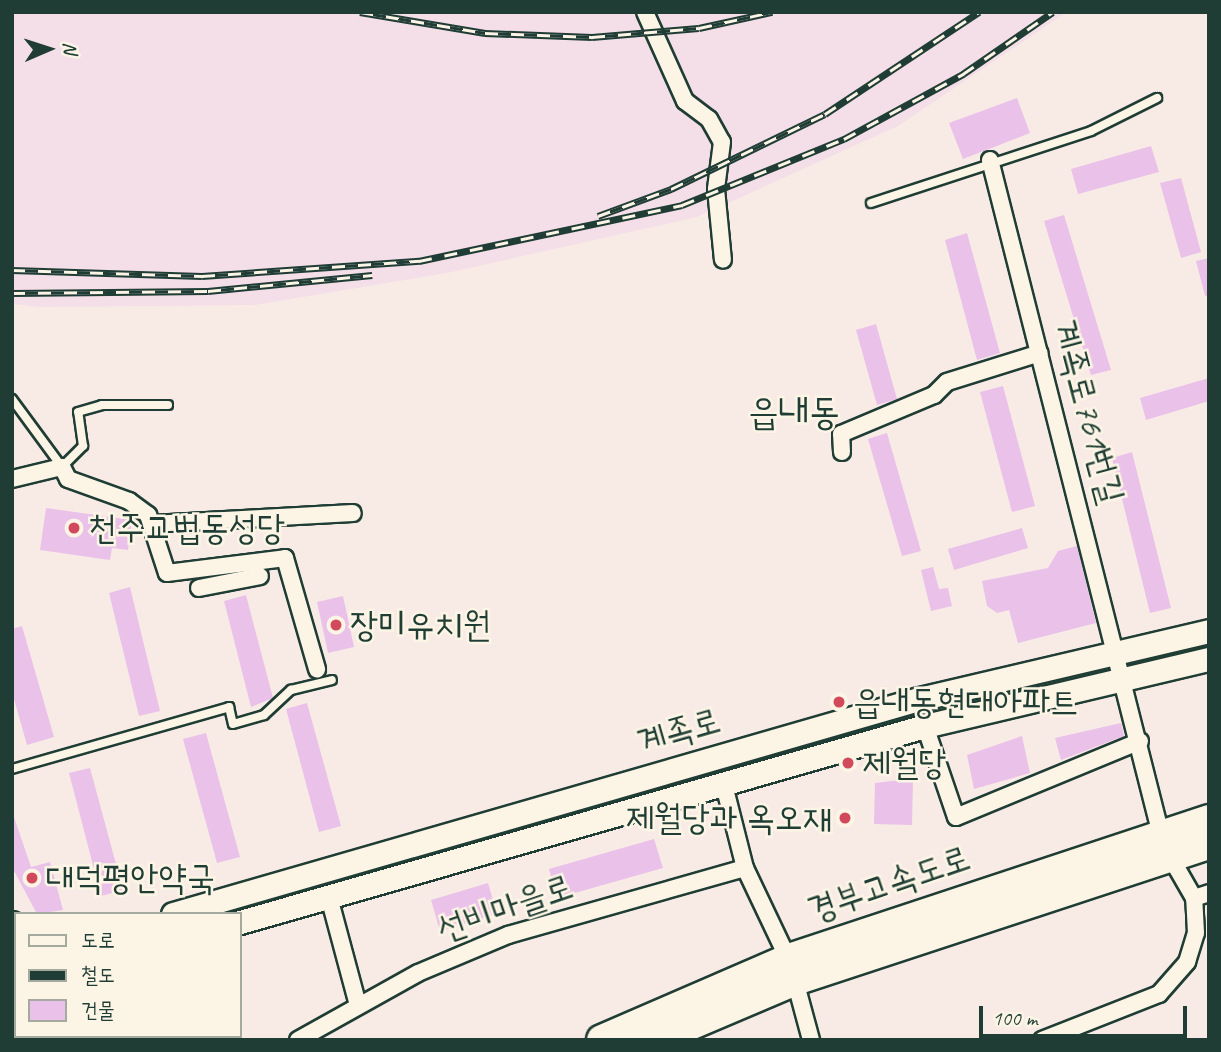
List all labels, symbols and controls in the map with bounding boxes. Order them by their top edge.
north arrow [14,14,84,84]
text: N [58,41,82,54]
street label: 계족로761번길 [1043,316,1133,508]
district label: 읍내동 [748,389,840,435]
place label: 천주교법동성당 [88,507,285,549]
marker: 천주교법동성당 [66,520,82,536]
place label: 장미유치원 [350,604,491,646]
marker: 장미유치원 [328,617,344,633]
place label: 읍내동현대아파트 [853,681,1078,723]
marker: 읍내동현대아파트 [831,694,847,710]
street label: 계족로 [633,699,725,763]
place label: 제월당 [862,742,946,784]
marker: 제월당 [840,755,856,771]
place label: 제월당과 옥오재 [625,797,831,839]
marker: 제월당과 옥오재 [837,810,853,826]
street label: 경부고속도로 [802,837,976,931]
place label: 대덕평안약국 [46,857,215,899]
street label: 선비마을로 [432,865,578,951]
marker: 대덕평안약국 [24,870,40,886]
legend [14,912,242,1038]
text: 도로 [81,927,115,953]
text: 철도 [81,962,115,988]
scale bar [983,992,1191,1036]
text: 건물 [81,997,115,1023]
text: 100 m [992,1005,1037,1031]

